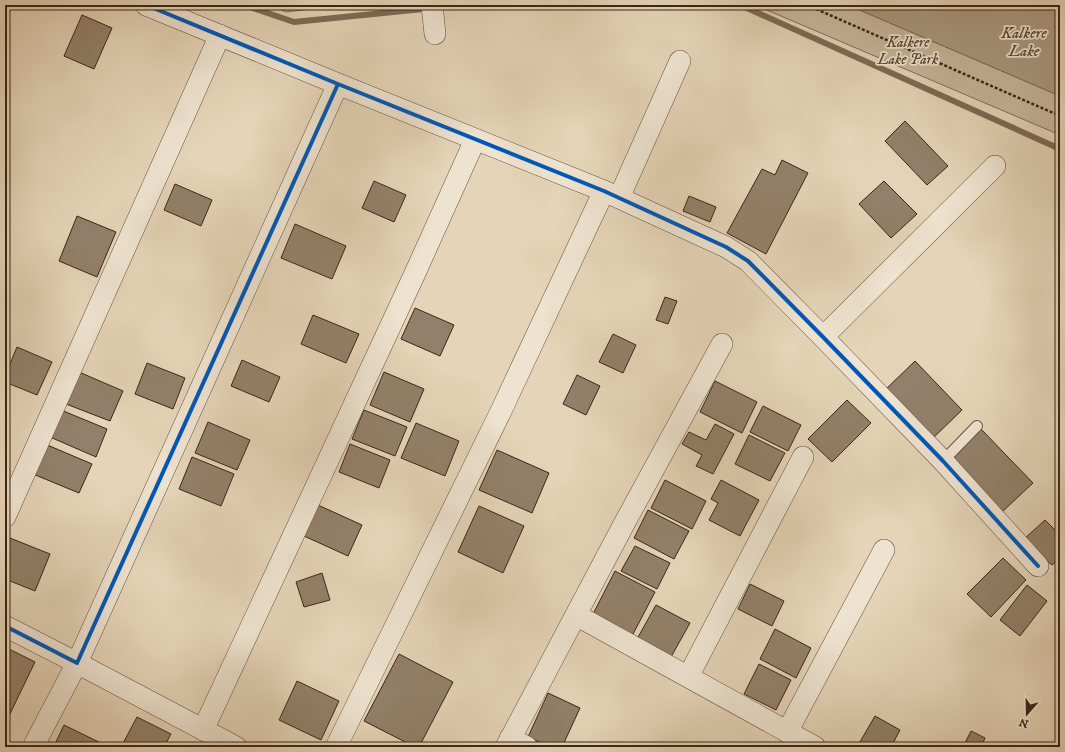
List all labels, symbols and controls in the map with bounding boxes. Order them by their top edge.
water label: Kalkere Lake [1000,23,1047,61]
park label: Kalkere Lake Park [877,33,939,69]
north arrow [1007,694,1047,734]
text: N [1017,714,1031,731]

